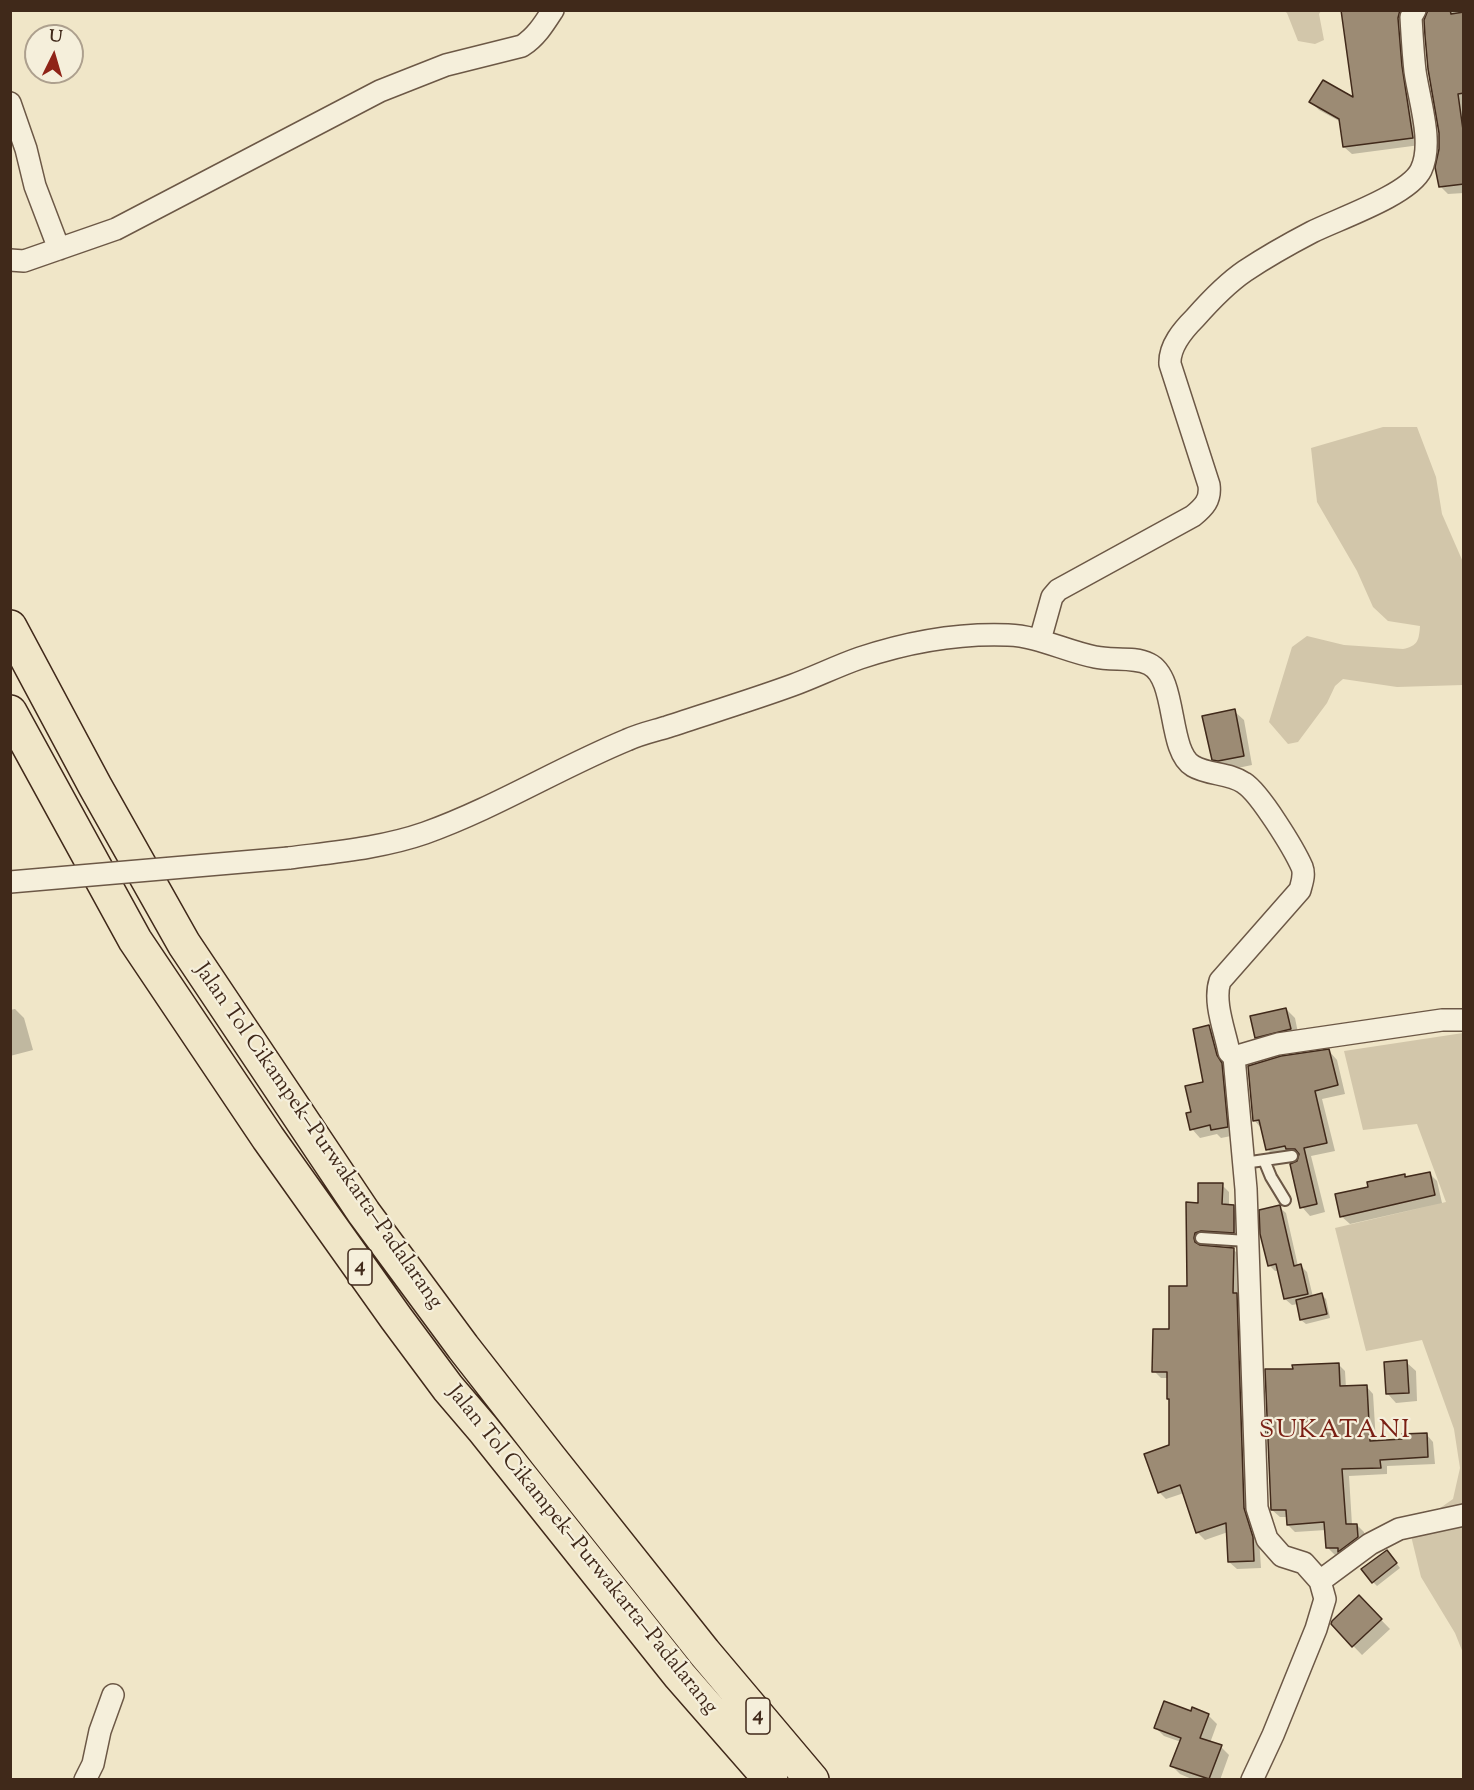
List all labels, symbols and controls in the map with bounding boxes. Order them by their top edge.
north arrow [24,24,84,84]
text: U [48,26,63,50]
street label: Jalan Tol Cikampek–Purwakarta–Padalarang [187,959,447,1315]
road number: 4 [348,1249,372,1285]
street label: Jalan Tol Cikampek–Purwakarta–Padalarang [440,1381,722,1721]
district label: SUKATANI [1259,1417,1411,1449]
road number: 4 [746,1698,770,1734]

